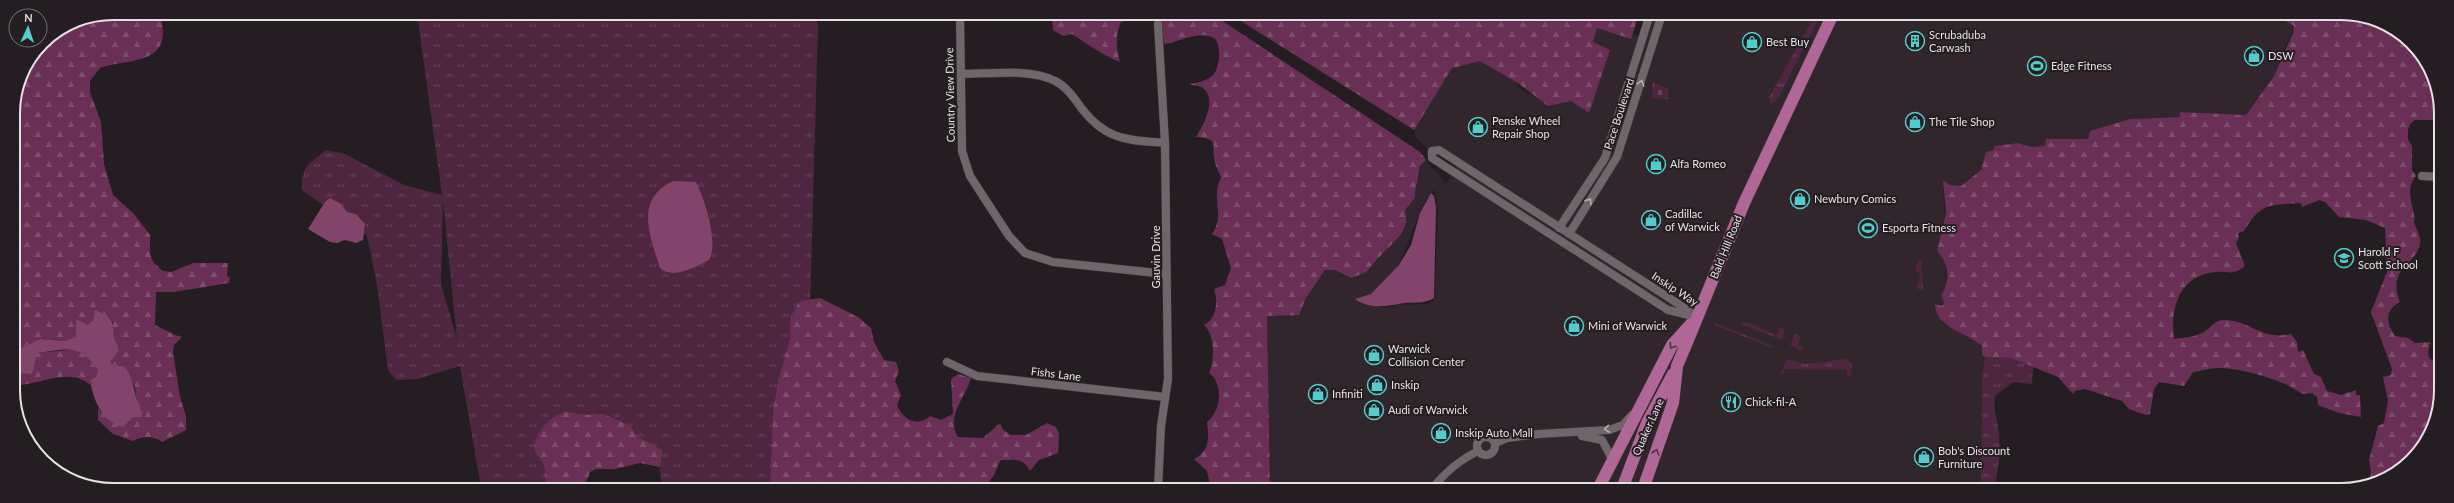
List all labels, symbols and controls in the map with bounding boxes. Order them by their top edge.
north arrow [8,8,48,48]
text: N [24,11,33,24]
place label: Scrubaduba Carwash [1929,28,1986,54]
building icon: Scrubaduba Carwash [1904,30,1926,52]
shop icon: Best Buy [1741,31,1763,53]
place label: Best Buy [1766,35,1809,48]
shop icon: DSW [2243,45,2265,67]
street label: Country View Drive [942,47,957,142]
place label: DSW [2268,49,2294,62]
sports icon: Edge Fitness [2026,55,2048,77]
place label: Edge Fitness [2051,59,2112,72]
street label: Pace Boulevard [1601,76,1636,151]
one-way arrow [1636,79,1645,86]
shop icon: The Tile Shop [1904,111,1926,133]
place label: Penske Wheel Repair Shop [1492,114,1560,140]
place label: The Tile Shop [1929,115,1995,128]
shop icon: Penske Wheel Repair Shop [1467,116,1489,138]
shop icon: Alfa Romeo [1645,153,1667,175]
place label: Alfa Romeo [1670,157,1726,170]
shop icon: Newbury Comics [1789,188,1811,210]
place label: Newbury Comics [1814,192,1897,205]
one-way arrow [1585,198,1592,205]
place label: Cadillac of Warwick [1665,207,1720,233]
shop icon: Cadillac of Warwick [1640,209,1662,231]
street label: Bald Hill Road [1707,213,1744,281]
sports icon: Esporta Fitness [1857,217,1879,239]
place label: Esporta Fitness [1882,221,1956,234]
street label: Gauvin Drive [1149,225,1162,289]
place label: Harold F Scott School [2358,245,2418,271]
school or university icon: Harold F Scott School [2333,247,2355,269]
street label: Inskip Way [1650,269,1701,309]
shop icon: Mini of Warwick [1563,315,1585,337]
place label: Mini of Warwick [1588,319,1668,332]
place label: Warwick Collision Center [1388,342,1465,368]
one-way arrow [1670,342,1677,349]
shop icon: Warwick Collision Center [1363,344,1385,366]
street label: Fishs Lane [1030,364,1082,383]
shop icon: Inskip [1366,374,1388,396]
place label: Inskip [1391,378,1419,391]
shop icon: Infiniti [1307,383,1329,405]
place label: Infiniti [1332,387,1363,400]
restaurant icon: Chick-fil-A [1720,391,1742,413]
place label: Chick-fil-A [1745,395,1797,408]
street label: Quaker Lane [1629,396,1666,457]
shop icon: Audi of Warwick [1363,399,1385,421]
place label: Audi of Warwick [1388,403,1468,416]
shop icon: Inskip Auto Mall [1430,422,1452,444]
one-way arrow [1604,424,1610,433]
place label: Inskip Auto Mall [1455,426,1533,439]
place label: Bob's Discount Furniture [1938,444,2010,470]
shop icon: Bob's Discount Furniture [1913,446,1935,468]
one-way arrow [1651,449,1659,456]

